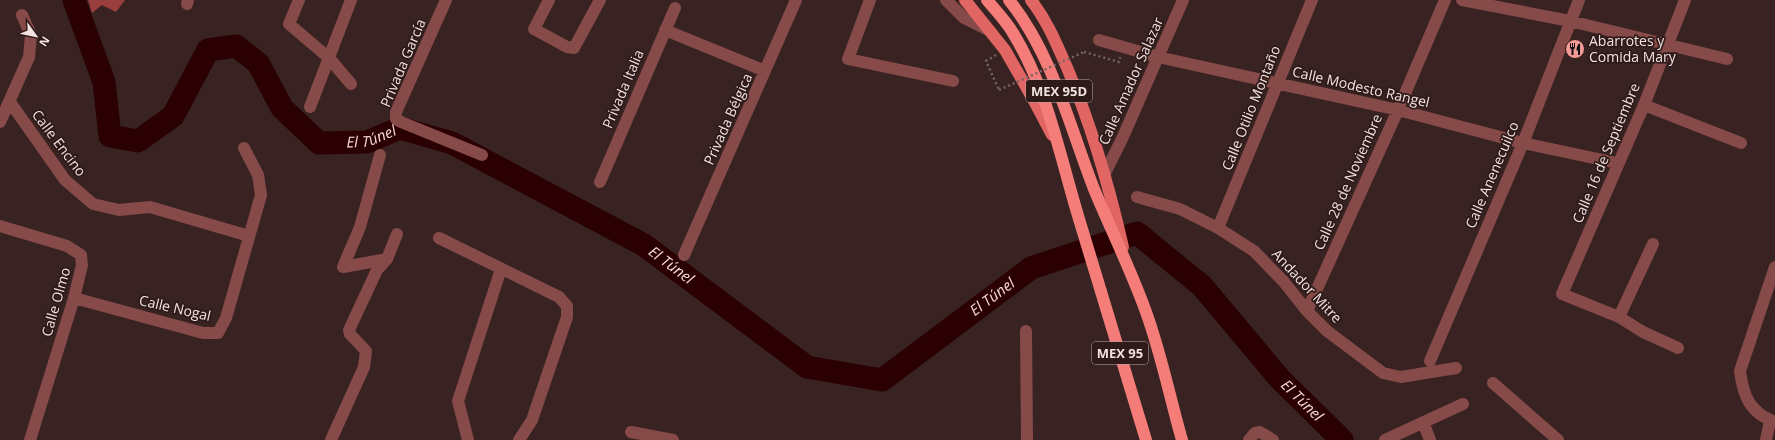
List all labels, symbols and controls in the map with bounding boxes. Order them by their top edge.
street label: Calle Amador Salazar [1094,14,1167,148]
north arrow [16,16,56,56]
street label: Privada García [375,16,430,110]
place label: Abarrotes y Comida Mary [1589,31,1677,66]
text: N [36,34,54,50]
restaurant icon: Abarrotes y Comida Mary [1564,38,1586,60]
street label: Calle Otilio Montaño [1217,43,1284,173]
street label: Privada Italia [597,46,648,131]
street label: Calle Modesto Rangel [1291,61,1432,112]
street label: Privada Bélgica [699,70,756,168]
road number: MEX 95D [1026,80,1092,102]
street label: Calle 16 de Septiembre [1567,80,1644,226]
street label: Calle Encino [28,106,91,180]
street label: Calle 28 de Noviembre [1309,111,1386,253]
street label: Calle Anenecuilco [1460,118,1523,231]
water label: El Túnel [346,119,400,151]
water label: El Túnel [645,241,699,289]
street label: Andador Mitre [1268,245,1347,327]
street label: Calle Olmo [37,265,74,339]
water label: El Túnel [965,272,1019,320]
street label: Calle Nogal [137,290,213,325]
road number: MEX 95 [1092,342,1148,364]
water label: El Túnel [1277,375,1329,426]

